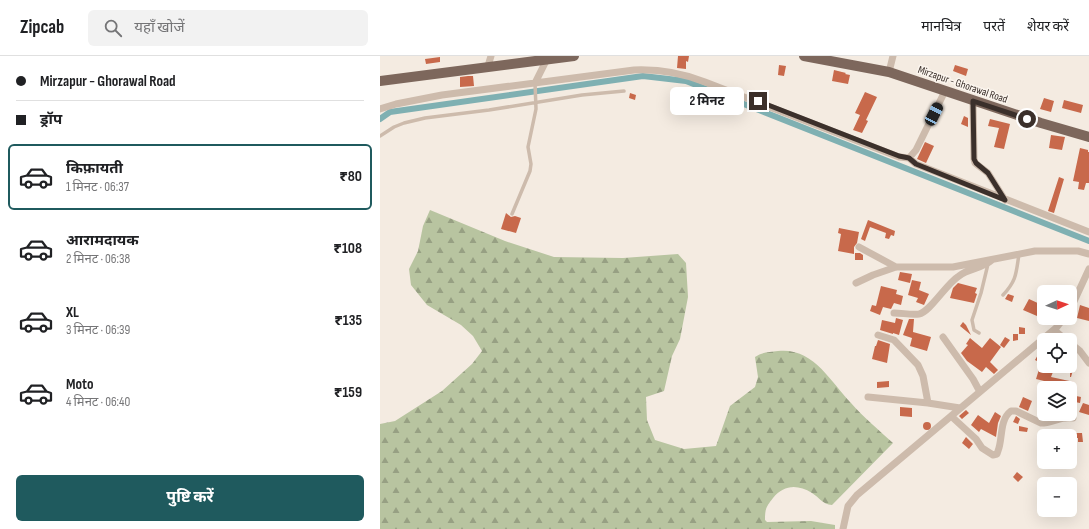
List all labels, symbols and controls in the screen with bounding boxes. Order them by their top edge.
search box [88,10,368,46]
text: Zipcab [20,16,64,39]
icon: search [102,17,124,39]
text: यहाँ खोजें [134,18,185,37]
text: मानचित्र [921,18,961,35]
text: परतें [983,18,1005,35]
text: शेयर करें [1027,18,1069,35]
street label: Mirzapur - Ghorawal Road [916,63,1010,106]
text: Mirzapur - Ghorawal Road [40,72,176,91]
callout: 2 मिनट [670,87,744,115]
route end [749,92,767,110]
text: 2 मिनट [689,93,725,109]
car [923,101,945,127]
text: ड्रॉप [40,110,62,129]
route start [1018,110,1036,128]
icon: car [18,159,54,195]
text: किफ़ायती [66,159,123,178]
text: ₹80 [339,167,362,186]
text: 1 मिनट · 06:37 [66,179,129,195]
icon: car [18,231,54,267]
text: आरामदायक [66,231,139,250]
text: ₹108 [333,239,362,258]
text: 2 मिनट · 06:38 [66,251,130,267]
north arrow [1037,285,1077,325]
map controls [1037,285,1077,517]
icon: car [18,303,54,339]
text: XL [66,303,79,322]
text: ₹135 [334,311,362,330]
text: 3 मिनट · 06:39 [66,322,130,338]
button: locate [1037,333,1077,373]
icon: car [18,375,54,411]
text: Moto [66,375,93,394]
button: layers [1037,381,1077,421]
text: ₹159 [334,383,362,402]
text: 4 मिनट · 06:40 [66,394,130,410]
button: + [1037,429,1077,469]
button: पुष्टि करें [16,475,364,521]
button: − [1037,477,1077,517]

